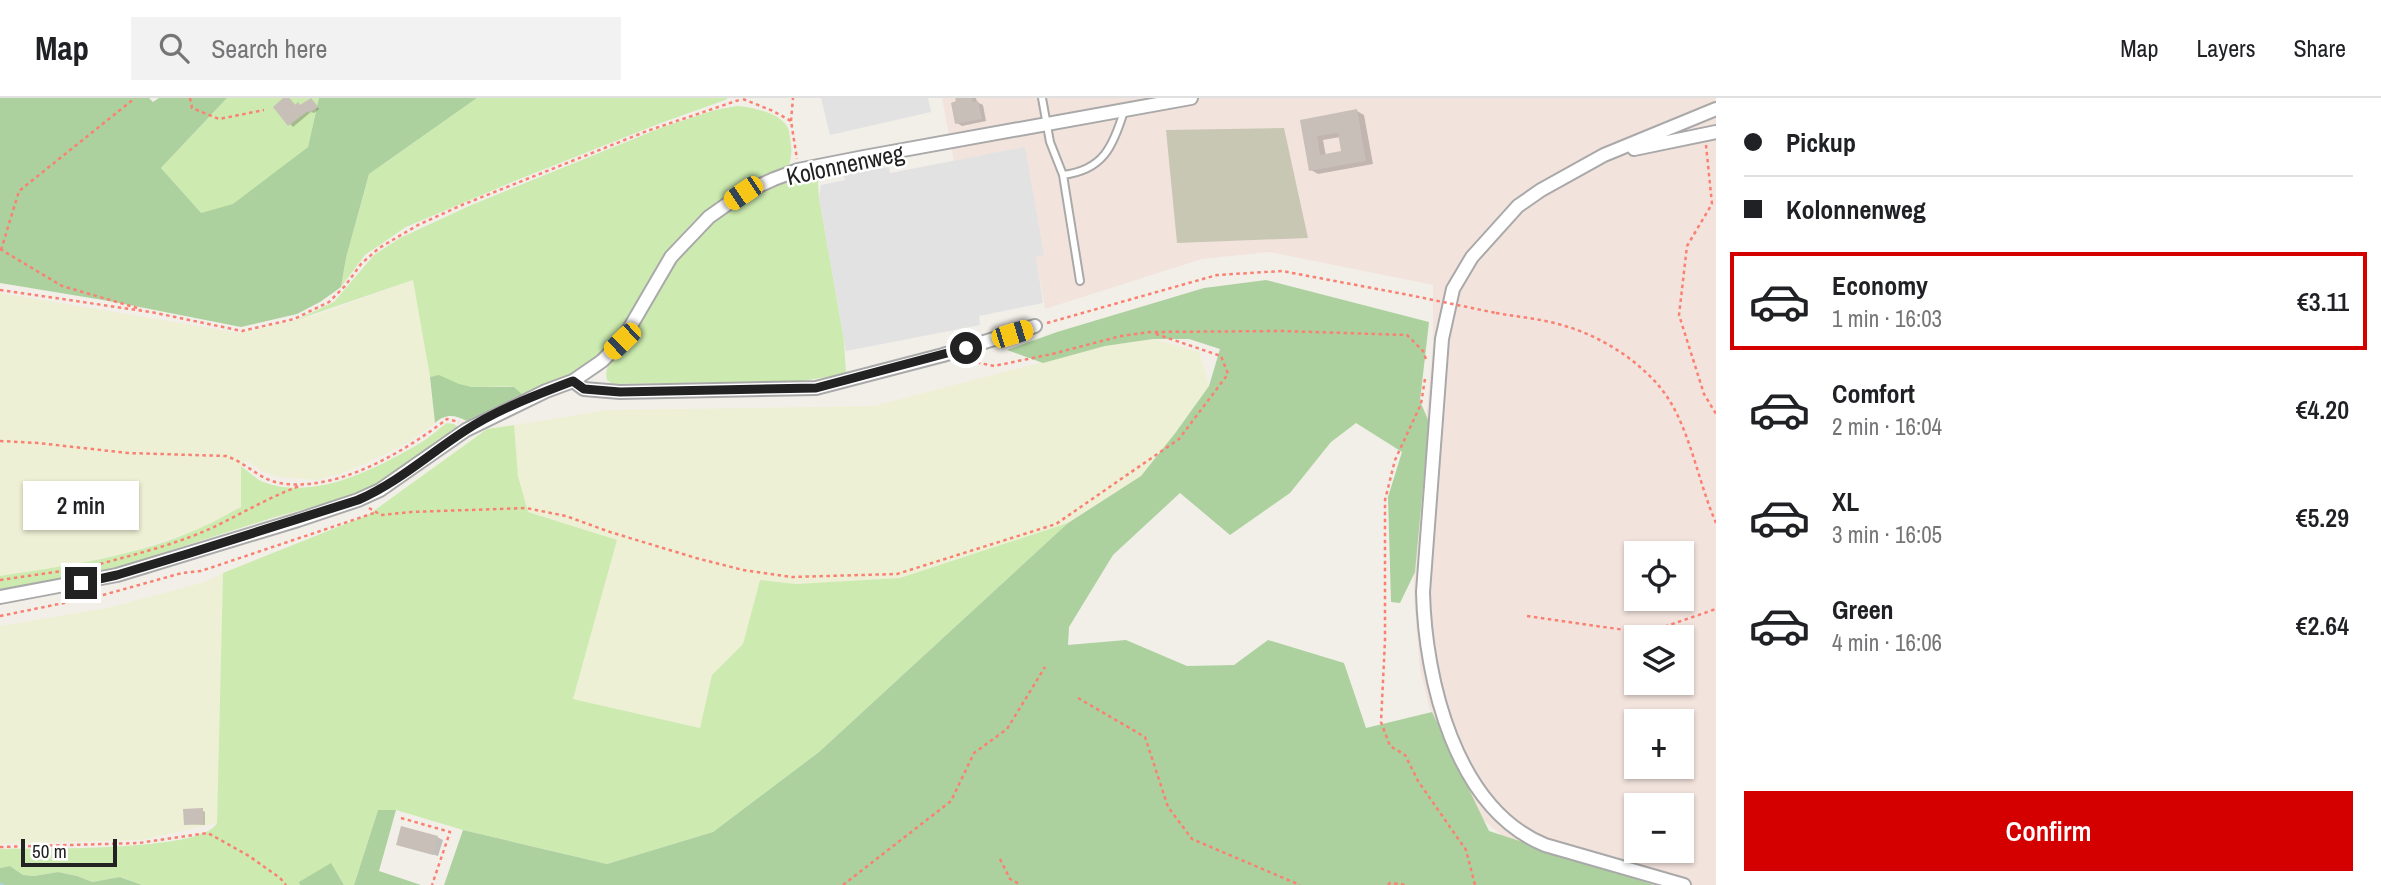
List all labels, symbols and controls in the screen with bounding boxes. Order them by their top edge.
search box [131,17,621,80]
text: Map [35,26,89,70]
icon: search [155,29,193,67]
text: Search here [211,31,327,66]
text: Map [2120,32,2158,64]
text: Layers [2196,32,2255,64]
text: Share [2293,32,2346,64]
text: Pickup [1786,125,1856,160]
street label: Kolonnenweg [783,136,907,192]
car [720,173,767,213]
text: Kolonnenweg [1786,192,1926,227]
text: Economy [1832,268,1928,303]
icon: car [1748,270,1811,333]
text: €3.11 [2297,284,2349,319]
text: 1 min · 16:03 [1832,303,1942,334]
car [989,318,1036,350]
car [600,319,645,363]
route start [950,332,982,364]
text: Comfort [1832,376,1915,411]
icon: car [1748,378,1811,441]
text: €4.20 [2296,392,2349,427]
text: 2 min · 16:04 [1832,411,1942,442]
callout: 2 min [23,482,139,531]
text: XL [1832,484,1859,519]
icon: car [1748,486,1811,549]
text: 2 min [57,490,105,521]
text: €5.29 [2296,500,2349,535]
text: 3 min · 16:05 [1832,519,1942,550]
map controls [1624,541,1694,863]
button: locate [1624,541,1694,611]
route end [65,567,97,599]
text: Green [1832,592,1894,627]
icon: car [1748,594,1811,657]
text: €2.64 [2296,608,2349,643]
button: layers [1624,625,1694,695]
text: 4 min · 16:06 [1832,627,1942,658]
button: + [1624,709,1694,779]
button: Confirm [1744,791,2353,871]
button: − [1624,793,1694,863]
scale bar [21,836,117,868]
text: 50 m [32,838,67,864]

